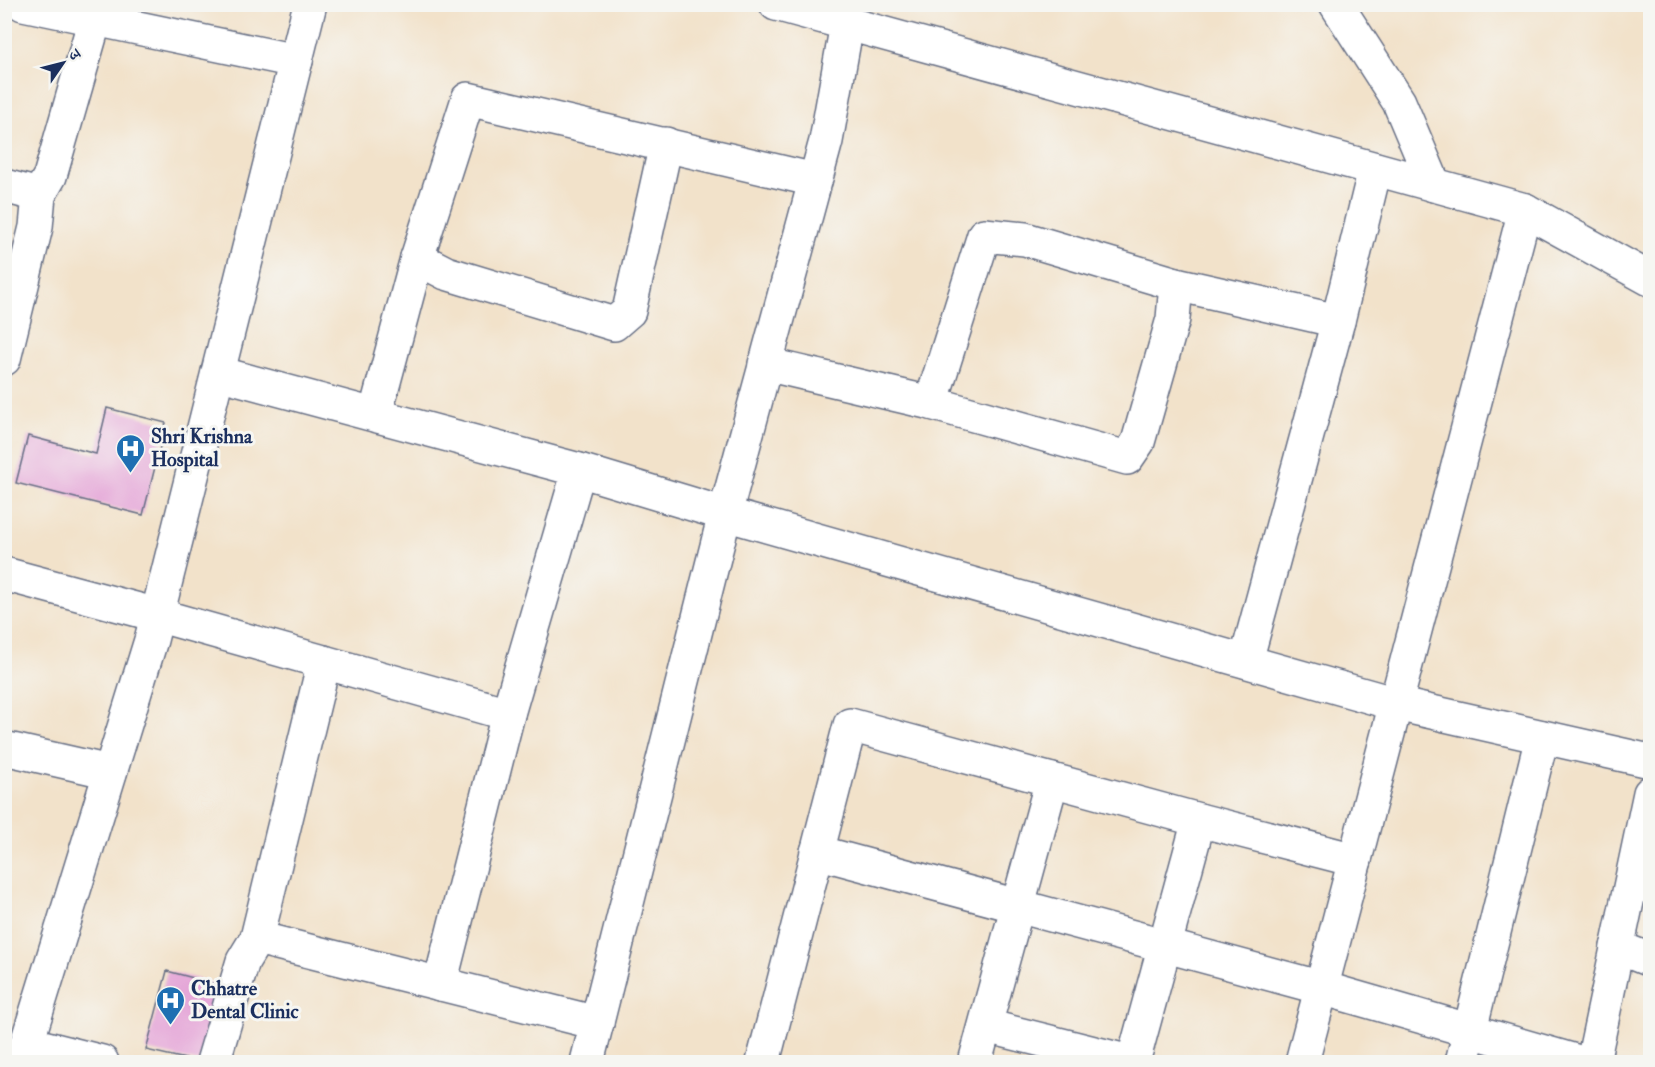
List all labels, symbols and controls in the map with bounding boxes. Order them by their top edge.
north arrow [33,33,93,93]
text: उ [63,45,86,66]
place label: Shri Krishna Hospital [151,424,253,473]
hospital icon: Shri Krishna Hospital [114,432,146,474]
place label: Chhatre Dental Clinic [191,976,300,1024]
hospital icon: Chhatre Dental Clinic [154,984,186,1026]

